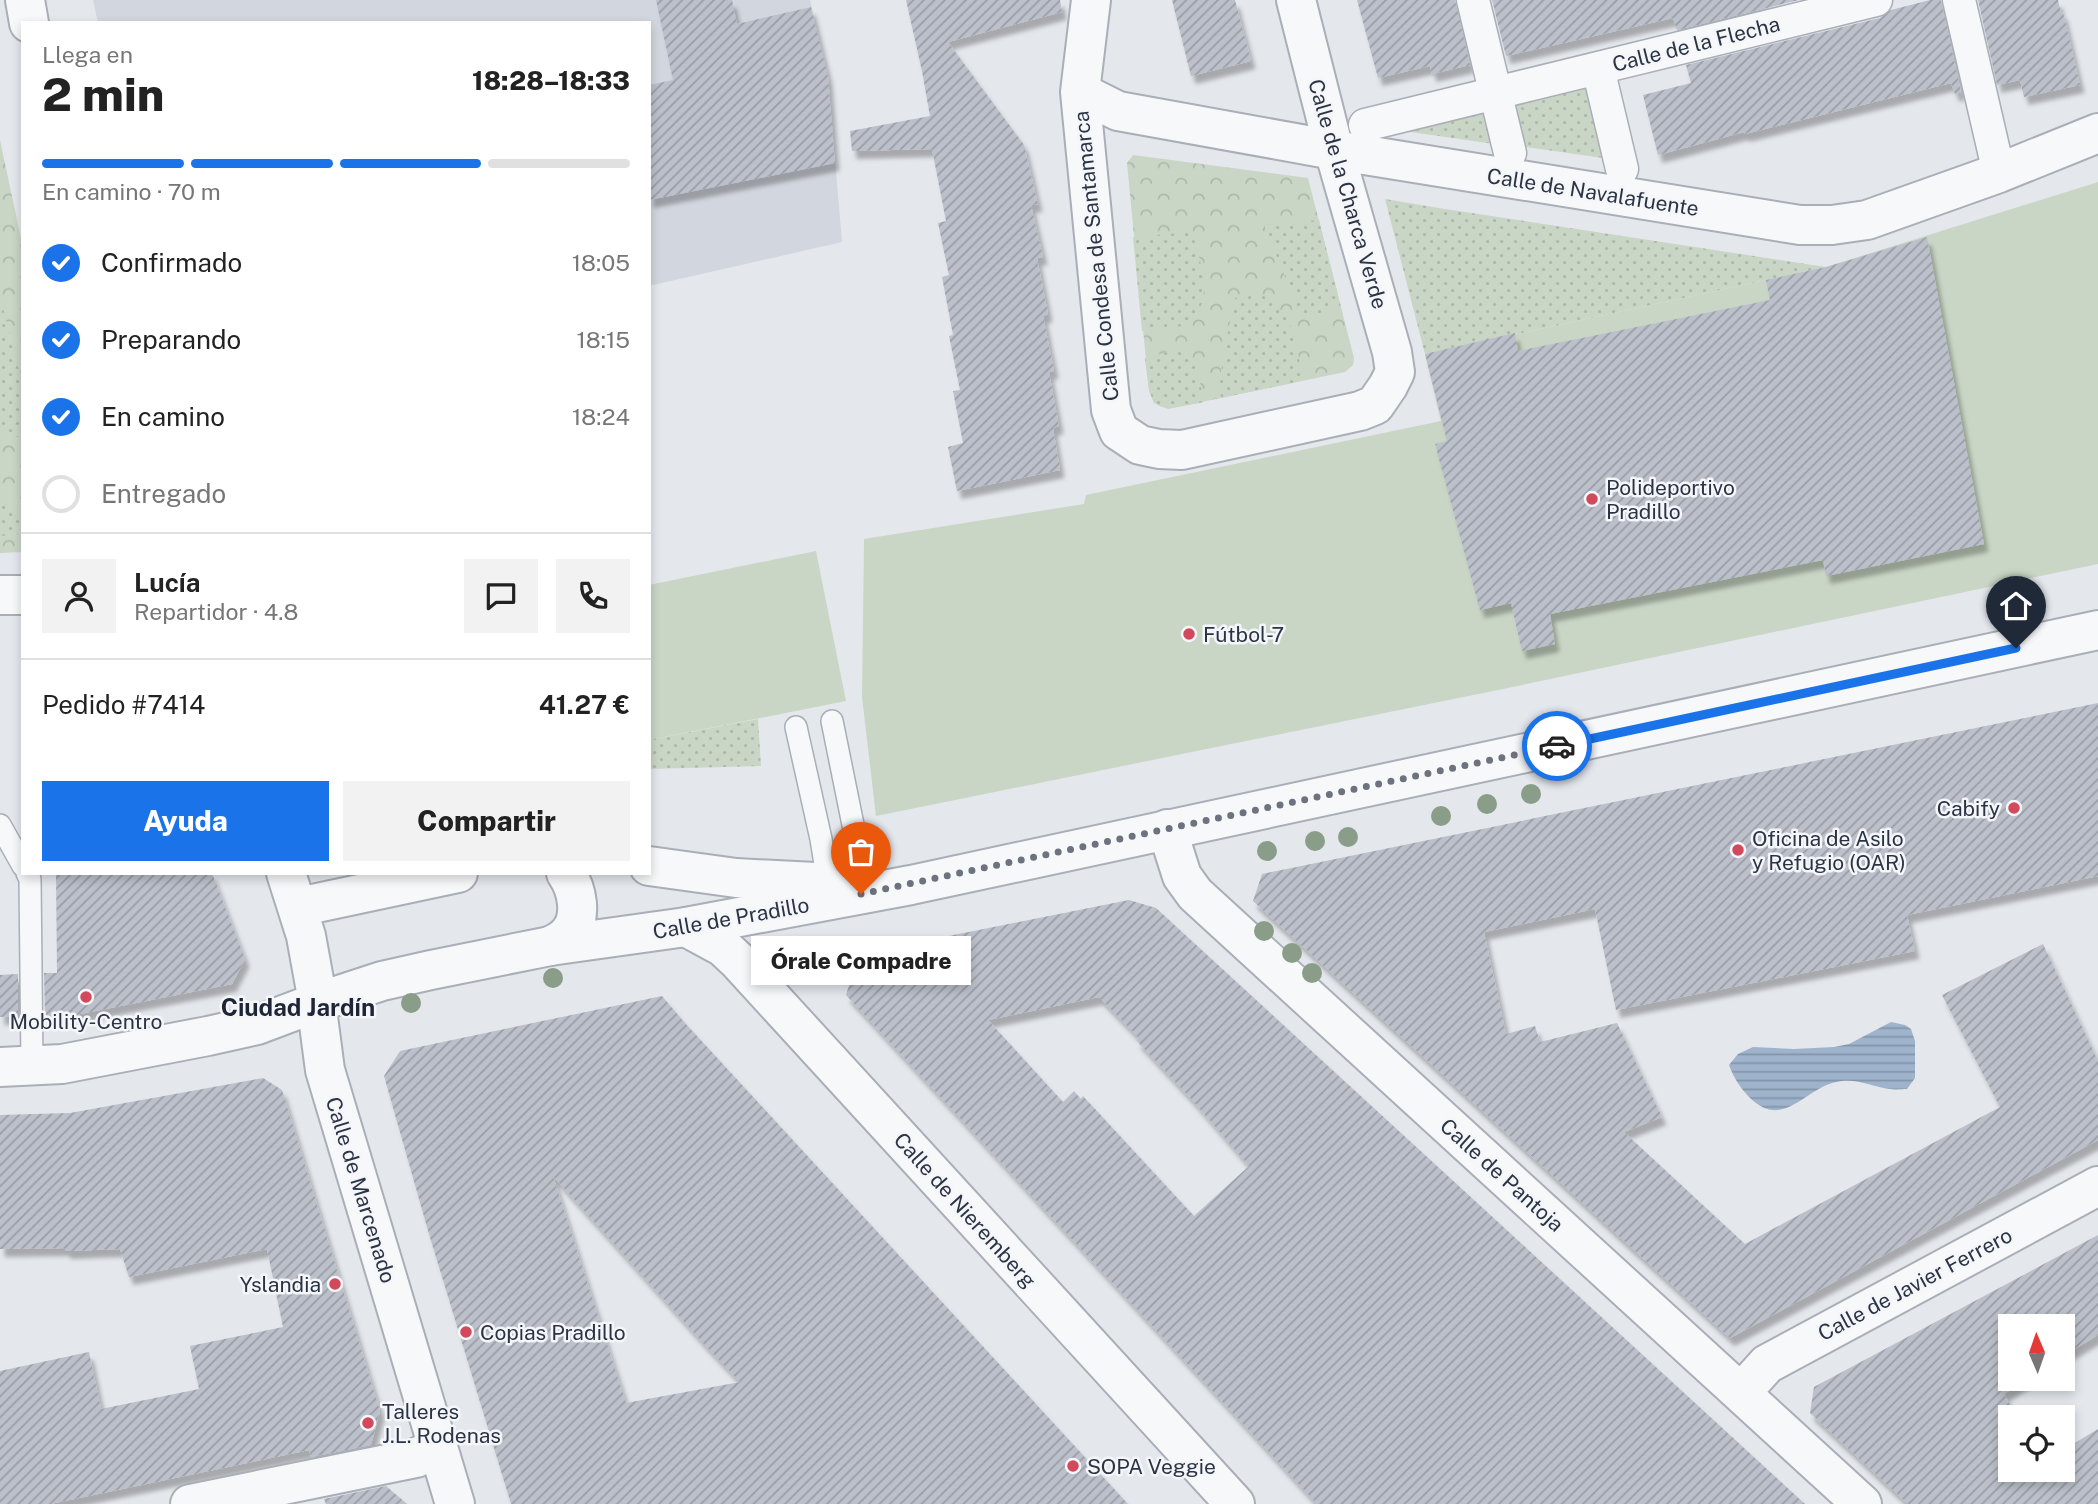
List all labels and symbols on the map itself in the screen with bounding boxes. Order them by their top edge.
street label: Calle de la Flecha [1610,11,1782,77]
street label: Calle de la Charca Verde [1303,76,1393,312]
street label: Calle Condesa de Santamarca [1068,110,1124,402]
street label: Calle de Navalafuente [1485,163,1701,221]
place label: Polideportivo Pradillo [1606,475,1735,524]
marker: Polideportivo Pradillo [1584,491,1600,507]
pin [1986,576,2046,648]
place label: Fútbol-7 [1203,622,1284,647]
marker: Fútbol-7 [1181,626,1197,642]
courier [1522,711,1592,781]
place label: Cabify [1937,796,2000,821]
marker: Cabify [2006,800,2022,816]
pin [831,822,891,894]
place label: Oficina de Asilo y Refugio (OAR) [1752,826,1906,875]
marker: Oficina de Asilo y Refugio (OAR) [1730,842,1746,858]
street label: Calle de Pradillo [651,892,811,944]
callout: Órale Compadre [751,936,971,985]
marker: Mobility-Centro [78,989,94,1005]
district label: Ciudad Jardín [221,993,375,1021]
place label: Mobility-Centro [10,1009,162,1034]
street label: Calle de Marcenado [321,1094,401,1286]
street label: Calle de Pantoja [1435,1113,1569,1237]
street label: Calle de Nieremberg [889,1127,1041,1293]
street label: Calle de Javier Ferrero [1814,1222,2016,1346]
place label: Yslandia [240,1272,321,1297]
marker: Yslandia [327,1276,343,1292]
north arrow [1998,1314,2076,1391]
place label: Copias Pradillo [480,1320,626,1345]
marker: Copias Pradillo [458,1324,474,1340]
place label: Talleres J.L. Rodenas [382,1399,501,1448]
marker: Talleres J.L. Rodenas [360,1415,376,1431]
place label: SOPA Veggie [1087,1454,1216,1479]
marker: SOPA Veggie [1065,1458,1081,1474]

